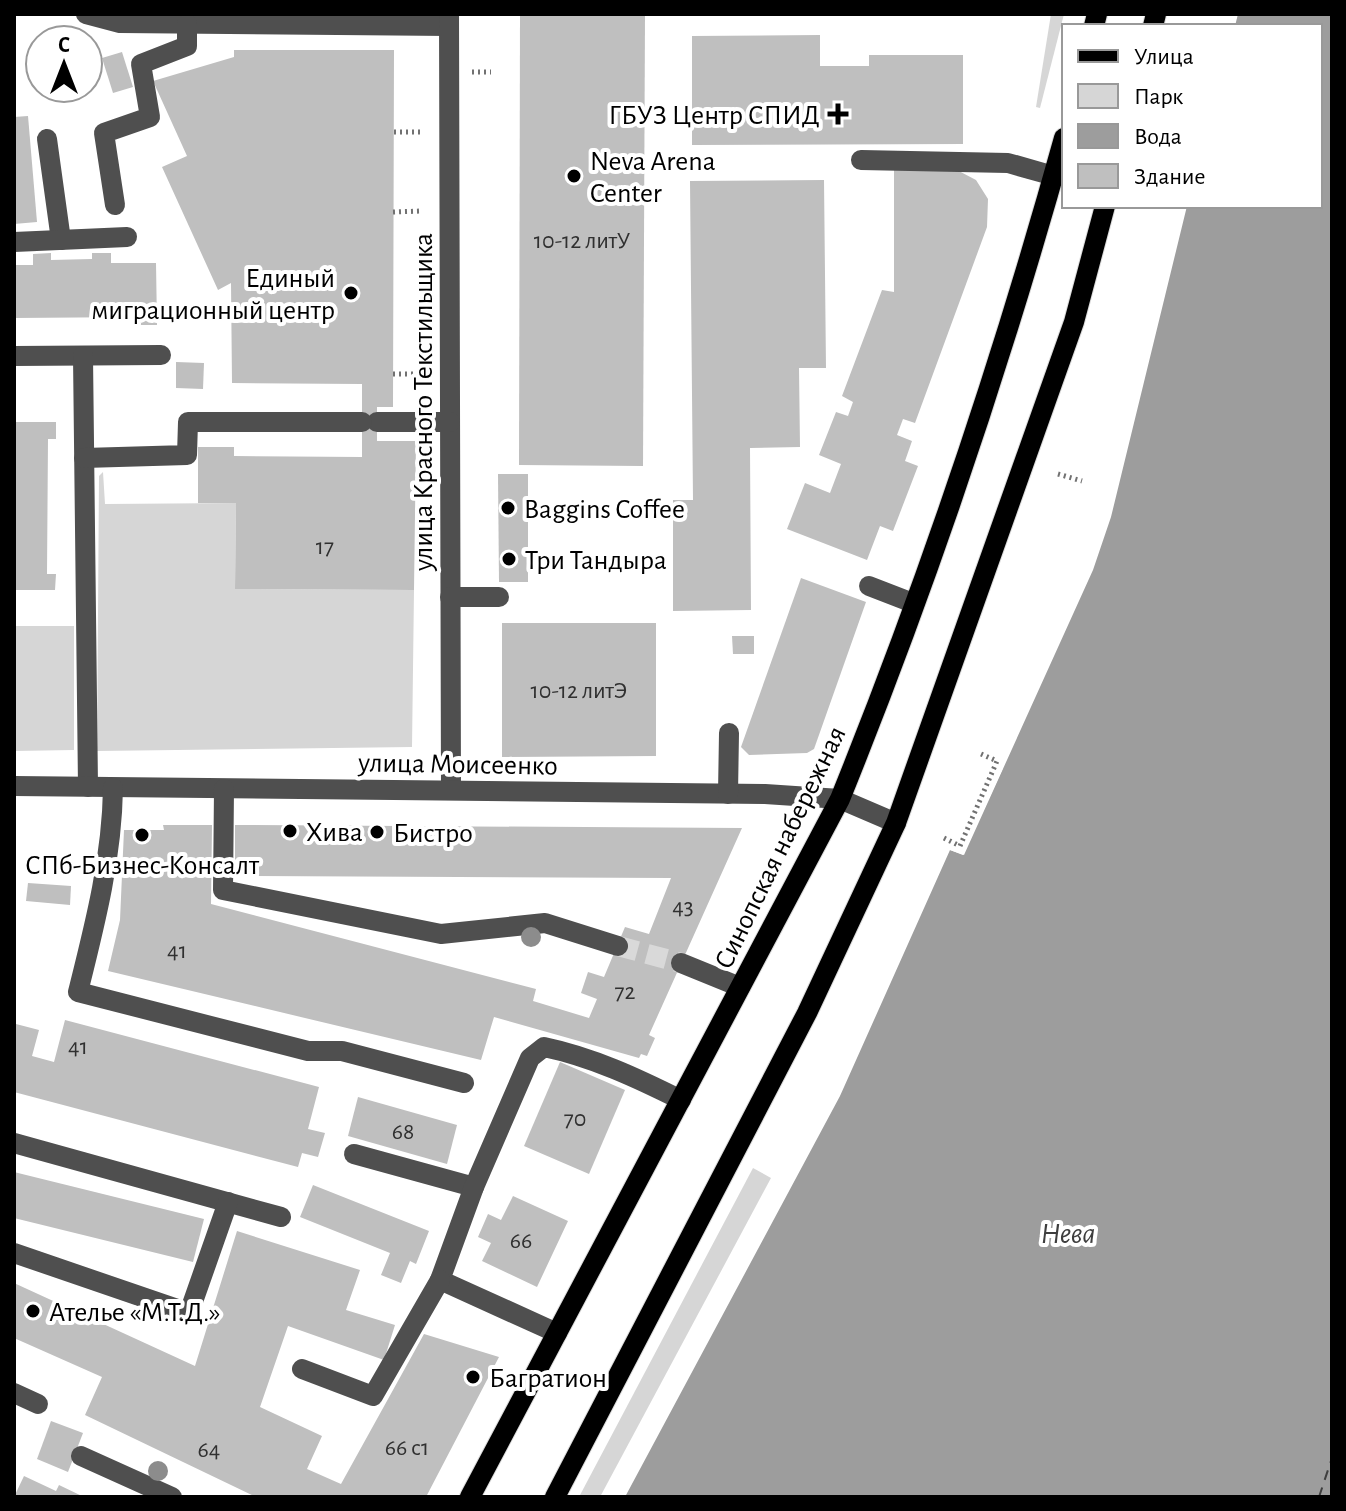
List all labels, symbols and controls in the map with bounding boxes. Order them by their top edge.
north arrow [24,24,104,104]
legend [1062,24,1322,208]
text: С [58,34,70,56]
text: Улица [1134,45,1194,69]
text: Парк [1134,85,1183,109]
place label: ГБУЗ Центр СПИД [609,102,820,130]
marker: ГБУЗ Центр СПИД [827,103,849,125]
text: Вода [1134,125,1182,149]
place label: Neva Arena Center [590,148,716,208]
text: Здание [1134,165,1205,189]
marker: Neva Arena Center [565,167,583,185]
house number: 10-12 литУ [534,229,631,253]
street label: улица Красного Текстильщика [410,233,438,572]
place label: Единый миграционный центр [91,265,335,325]
marker: Единый миграционный центр [342,284,360,302]
place label: Baggins Coffee [524,496,685,524]
marker: Baggins Coffee [499,499,517,517]
house number: 17 [316,535,334,559]
place label: Три Тандыра [525,547,667,575]
marker: Три Тандыра [500,550,518,568]
house number: 10-12 литЭ [531,679,627,703]
street label: Синопская набережная [710,722,852,974]
street label: улица Моисеенко [357,749,558,781]
place label: Хива [306,819,363,847]
place label: Бистро [393,820,473,848]
marker: Хива [281,822,299,840]
marker: Бистро [368,823,386,841]
marker: СПб-Бизнес-Консалт [133,826,151,844]
place label: СПб-Бизнес-Консалт [25,852,260,880]
house number: 43 [672,895,694,919]
house number: 41 [167,939,187,963]
house number: 72 [615,980,636,1004]
house number: 41 [68,1035,88,1059]
house number: 70 [564,1107,586,1131]
house number: 68 [392,1120,414,1144]
water label: Нева [1041,1219,1095,1249]
house number: 66 [510,1229,532,1253]
place label: Ателье «М.Т.Д.» [49,1299,221,1327]
marker: Ателье «М.Т.Д.» [24,1302,42,1320]
place label: Багратион [489,1365,607,1393]
marker: Багратион [464,1368,482,1386]
house number: 66 с1 [385,1436,429,1460]
house number: 64 [198,1438,220,1462]

